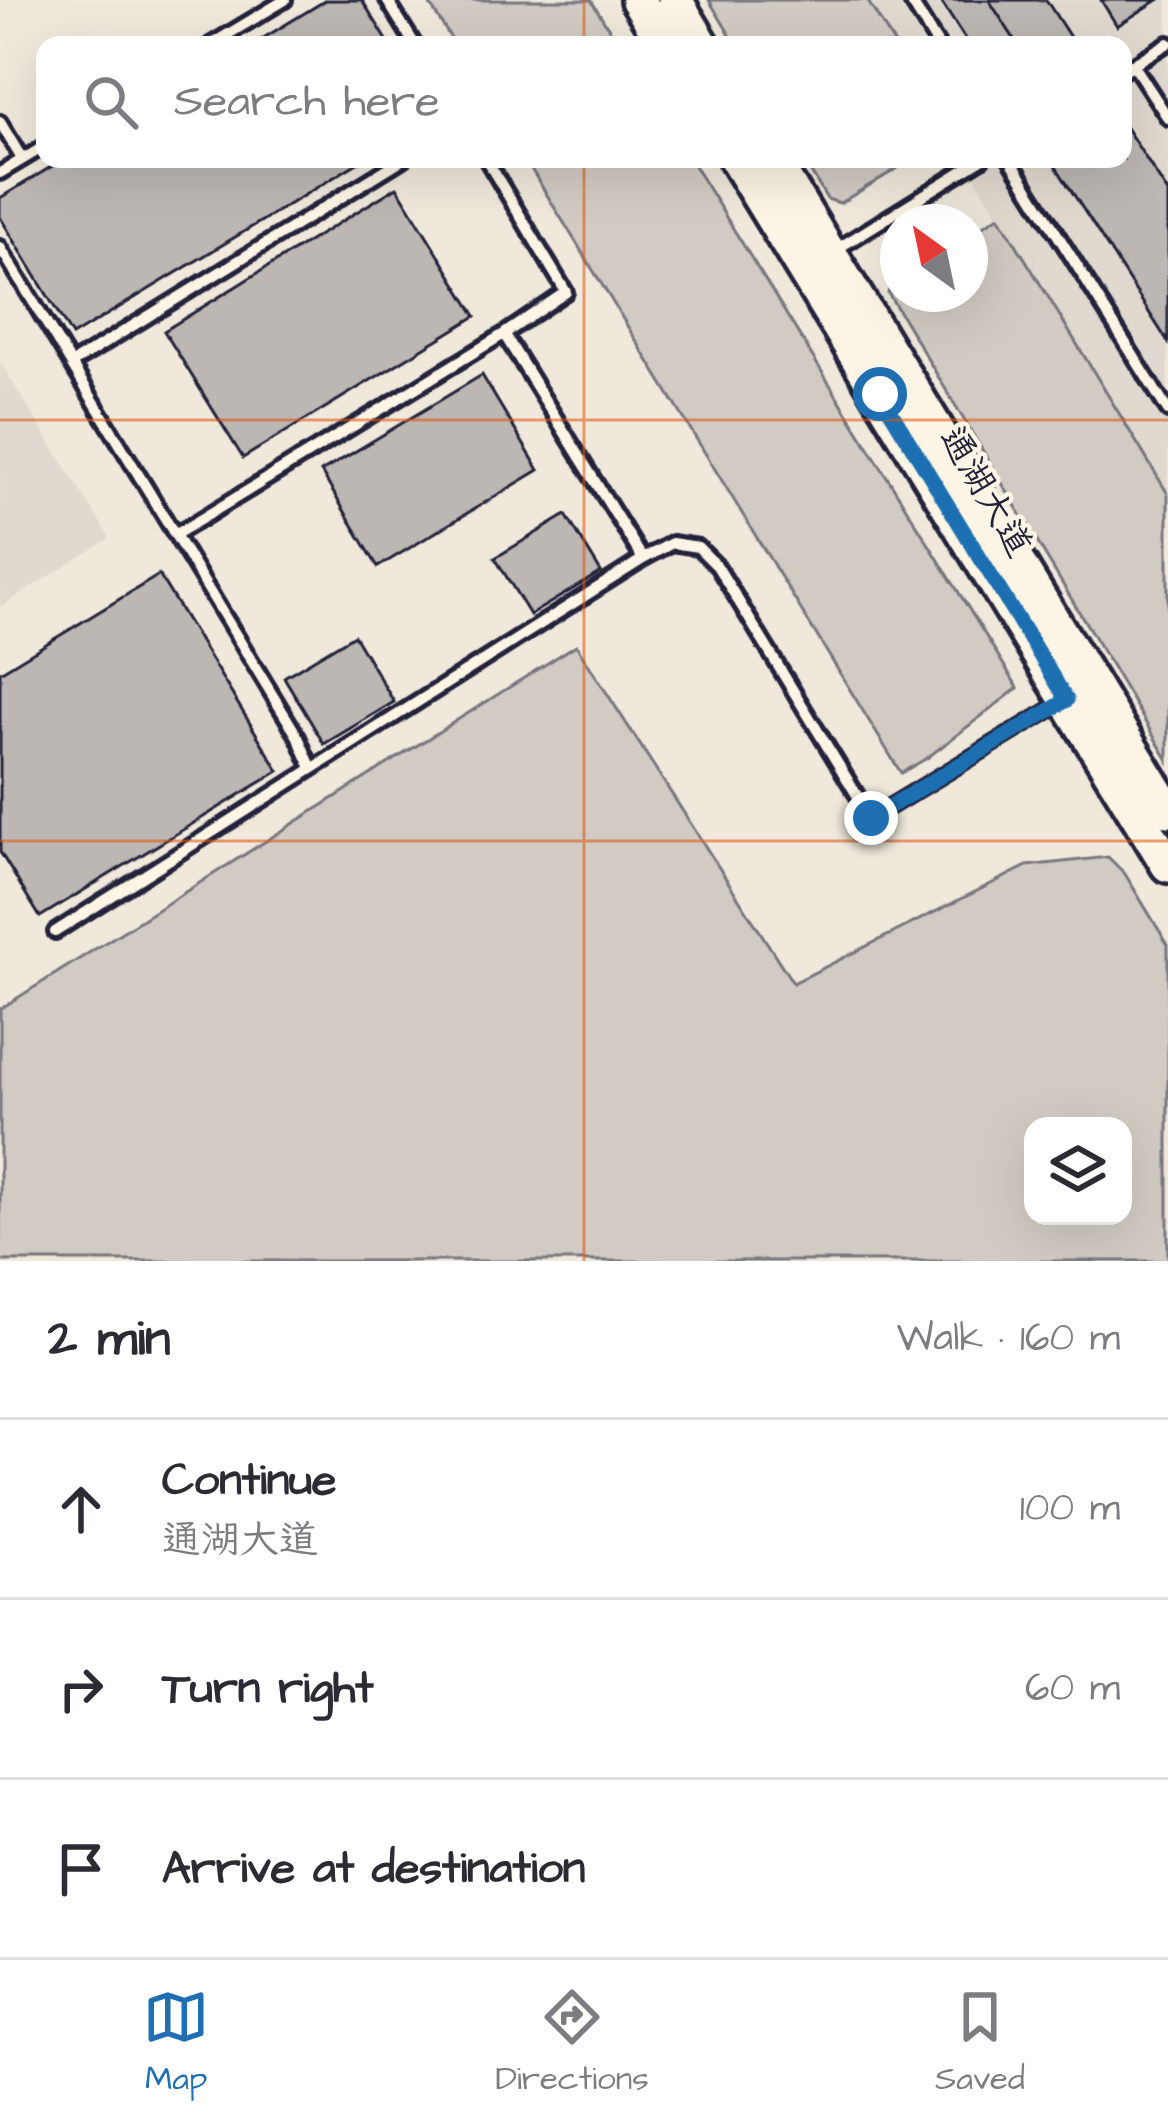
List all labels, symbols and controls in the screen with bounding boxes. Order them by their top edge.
search box [36,36,1132,168]
icon: search [78,69,144,135]
text: Search here [174,71,440,133]
north arrow [880,204,988,312]
route start [853,367,907,421]
street label: 通湖大道 [926,417,1044,567]
route end [844,791,898,845]
map controls [1024,1117,1132,1225]
button: layers [1024,1117,1132,1225]
text: 2 min [48,1304,171,1375]
text: Walk · 160 m [897,1312,1120,1366]
text: Continue [162,1450,336,1512]
icon: ahead [48,1476,114,1542]
text: 100 m [1020,1482,1120,1536]
text: 通湖大道 [162,1514,318,1568]
icon: right [48,1656,114,1722]
text: Turn right [162,1658,374,1720]
text: 60 m [1025,1662,1120,1716]
icon: arrive [48,1836,114,1902]
text: Arrive at destination [162,1838,585,1900]
tab: Map [143,1984,209,2102]
tab: Directions [495,1984,649,2102]
tab: Saved [935,1984,1025,2102]

